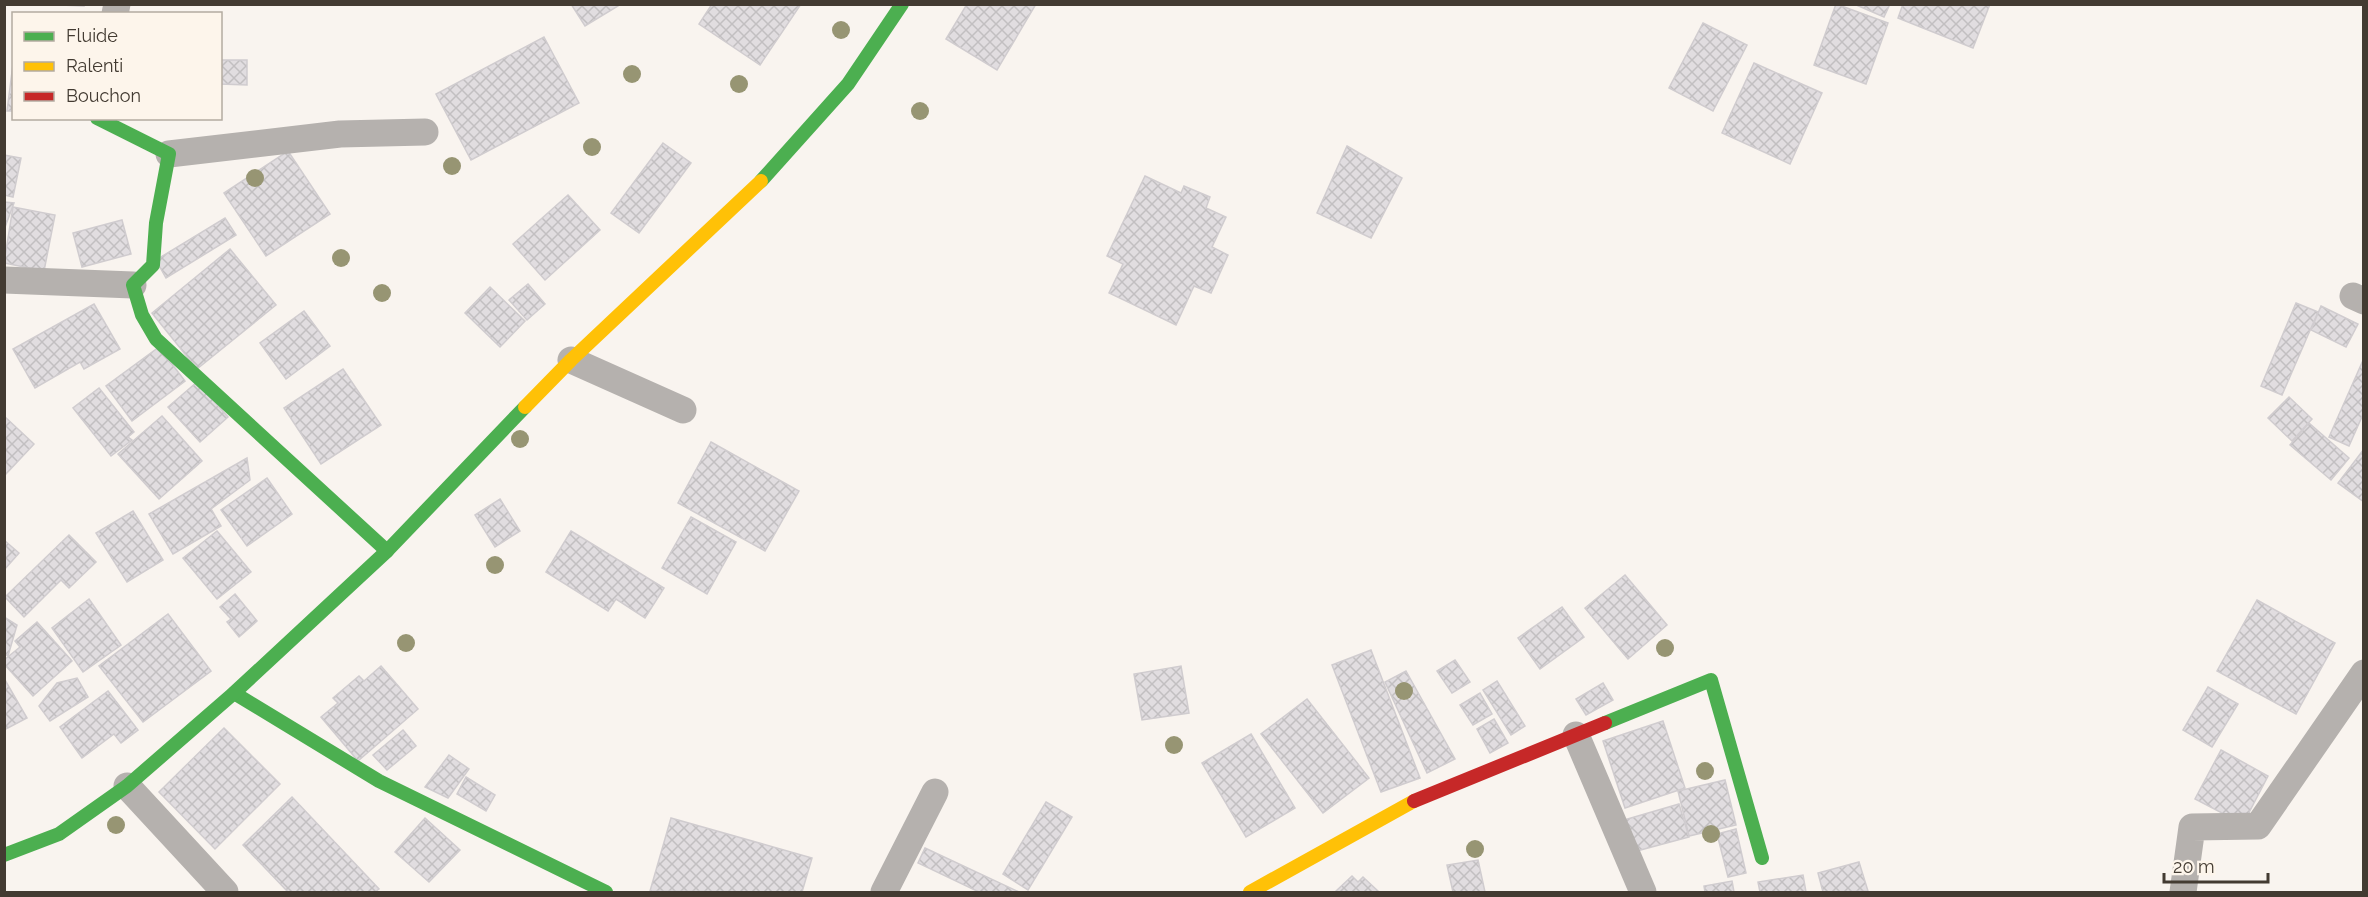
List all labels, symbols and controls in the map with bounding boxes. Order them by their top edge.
legend [12,12,222,120]
text: Fluide [66,25,118,46]
text: Ralenti [66,55,123,76]
text: Bouchon [66,85,141,106]
scale bar [2164,846,2268,884]
text: 20 m [2173,856,2215,877]

